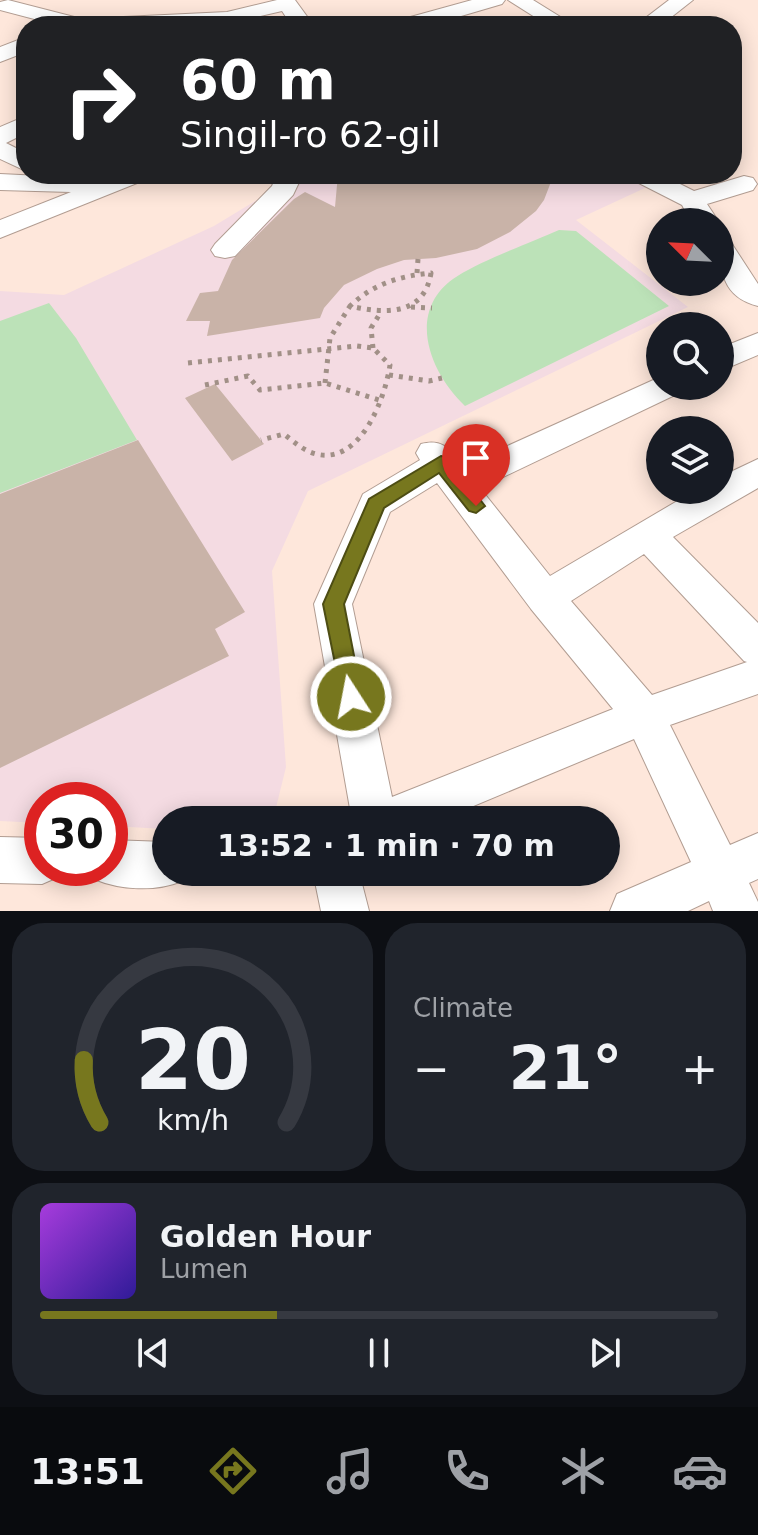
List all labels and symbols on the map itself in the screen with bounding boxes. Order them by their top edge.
north arrow [646,208,734,296]
pin [442,424,510,506]
position arrow [309,655,393,739]
speed limit sign: 30 [24,782,128,886]

